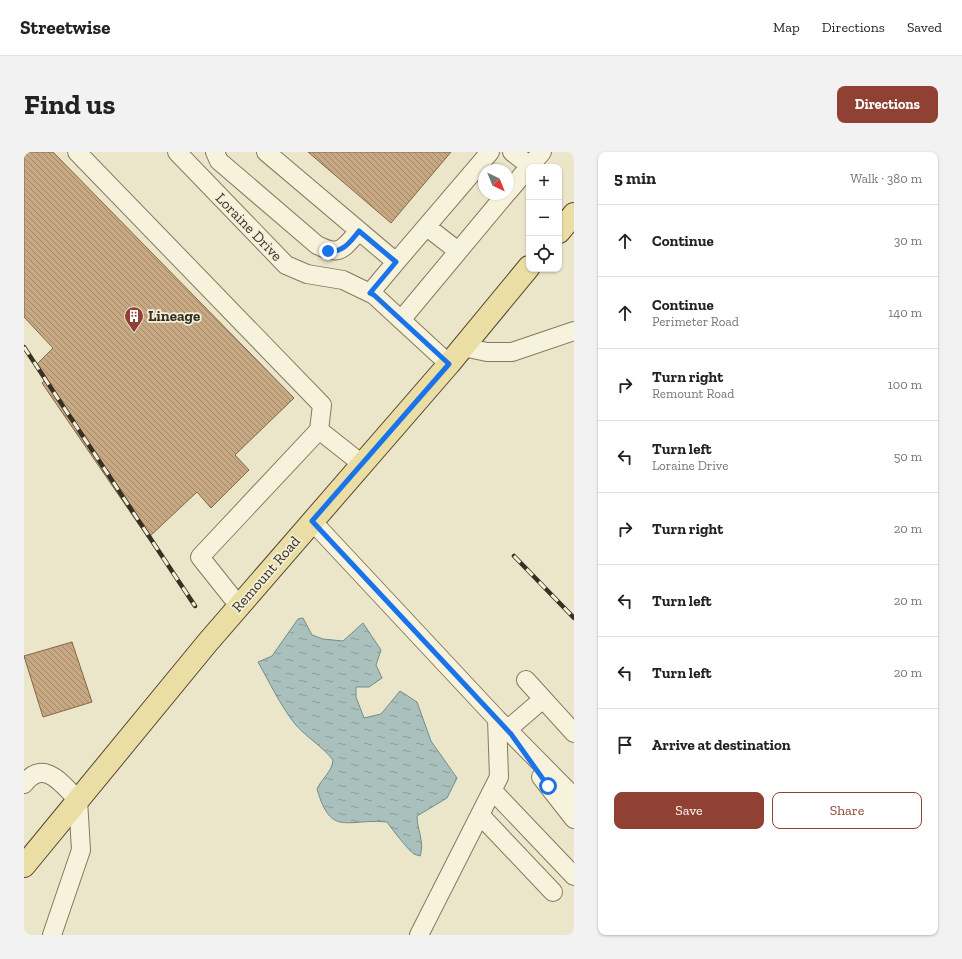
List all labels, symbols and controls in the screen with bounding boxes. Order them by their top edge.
text: Streetwise [20,16,110,39]
text: Map [773,19,800,36]
text: Directions [822,19,885,36]
text: Saved [907,19,942,36]
button: Directions [837,86,938,123]
text: Find us [24,88,115,121]
north arrow [478,164,514,200]
map controls [526,164,562,272]
button: + [526,164,562,200]
text: 5 min [614,168,656,188]
text: Walk · 380 m [850,171,922,186]
street label: Loraine Drive [212,189,286,265]
button: − [526,200,562,236]
icon: ahead [614,230,636,252]
text: Continue [652,232,714,250]
text: 30 m [894,233,922,248]
button: locate [526,236,562,272]
route end [319,242,337,260]
text: Continue [652,296,714,314]
icon: ahead [614,302,636,324]
building icon: Lineage [123,305,145,333]
text: 140 m [888,305,922,320]
place label: Lineage [148,307,200,325]
text: Perimeter Road [652,314,739,329]
text: Turn right [652,368,723,386]
icon: right [614,374,636,396]
text: 100 m [888,377,922,392]
text: Remount Road [652,386,734,401]
text: Turn left [652,440,712,458]
icon: left [614,446,636,468]
text: 50 m [894,449,922,464]
text: Loraine Drive [652,458,728,473]
icon: right [614,518,636,540]
text: Turn right [652,520,723,538]
text: 20 m [894,521,922,536]
street label: Remount Road [228,532,304,616]
icon: left [614,590,636,612]
text: Turn left [652,592,712,610]
text: 20 m [894,593,922,608]
icon: left [614,662,636,684]
text: Turn left [652,664,712,682]
text: 20 m [894,665,922,680]
icon: arrive [614,734,636,756]
text: Arrive at destination [652,736,791,754]
route start [539,777,557,795]
button: Save [614,792,764,829]
button: Share [772,792,922,829]

